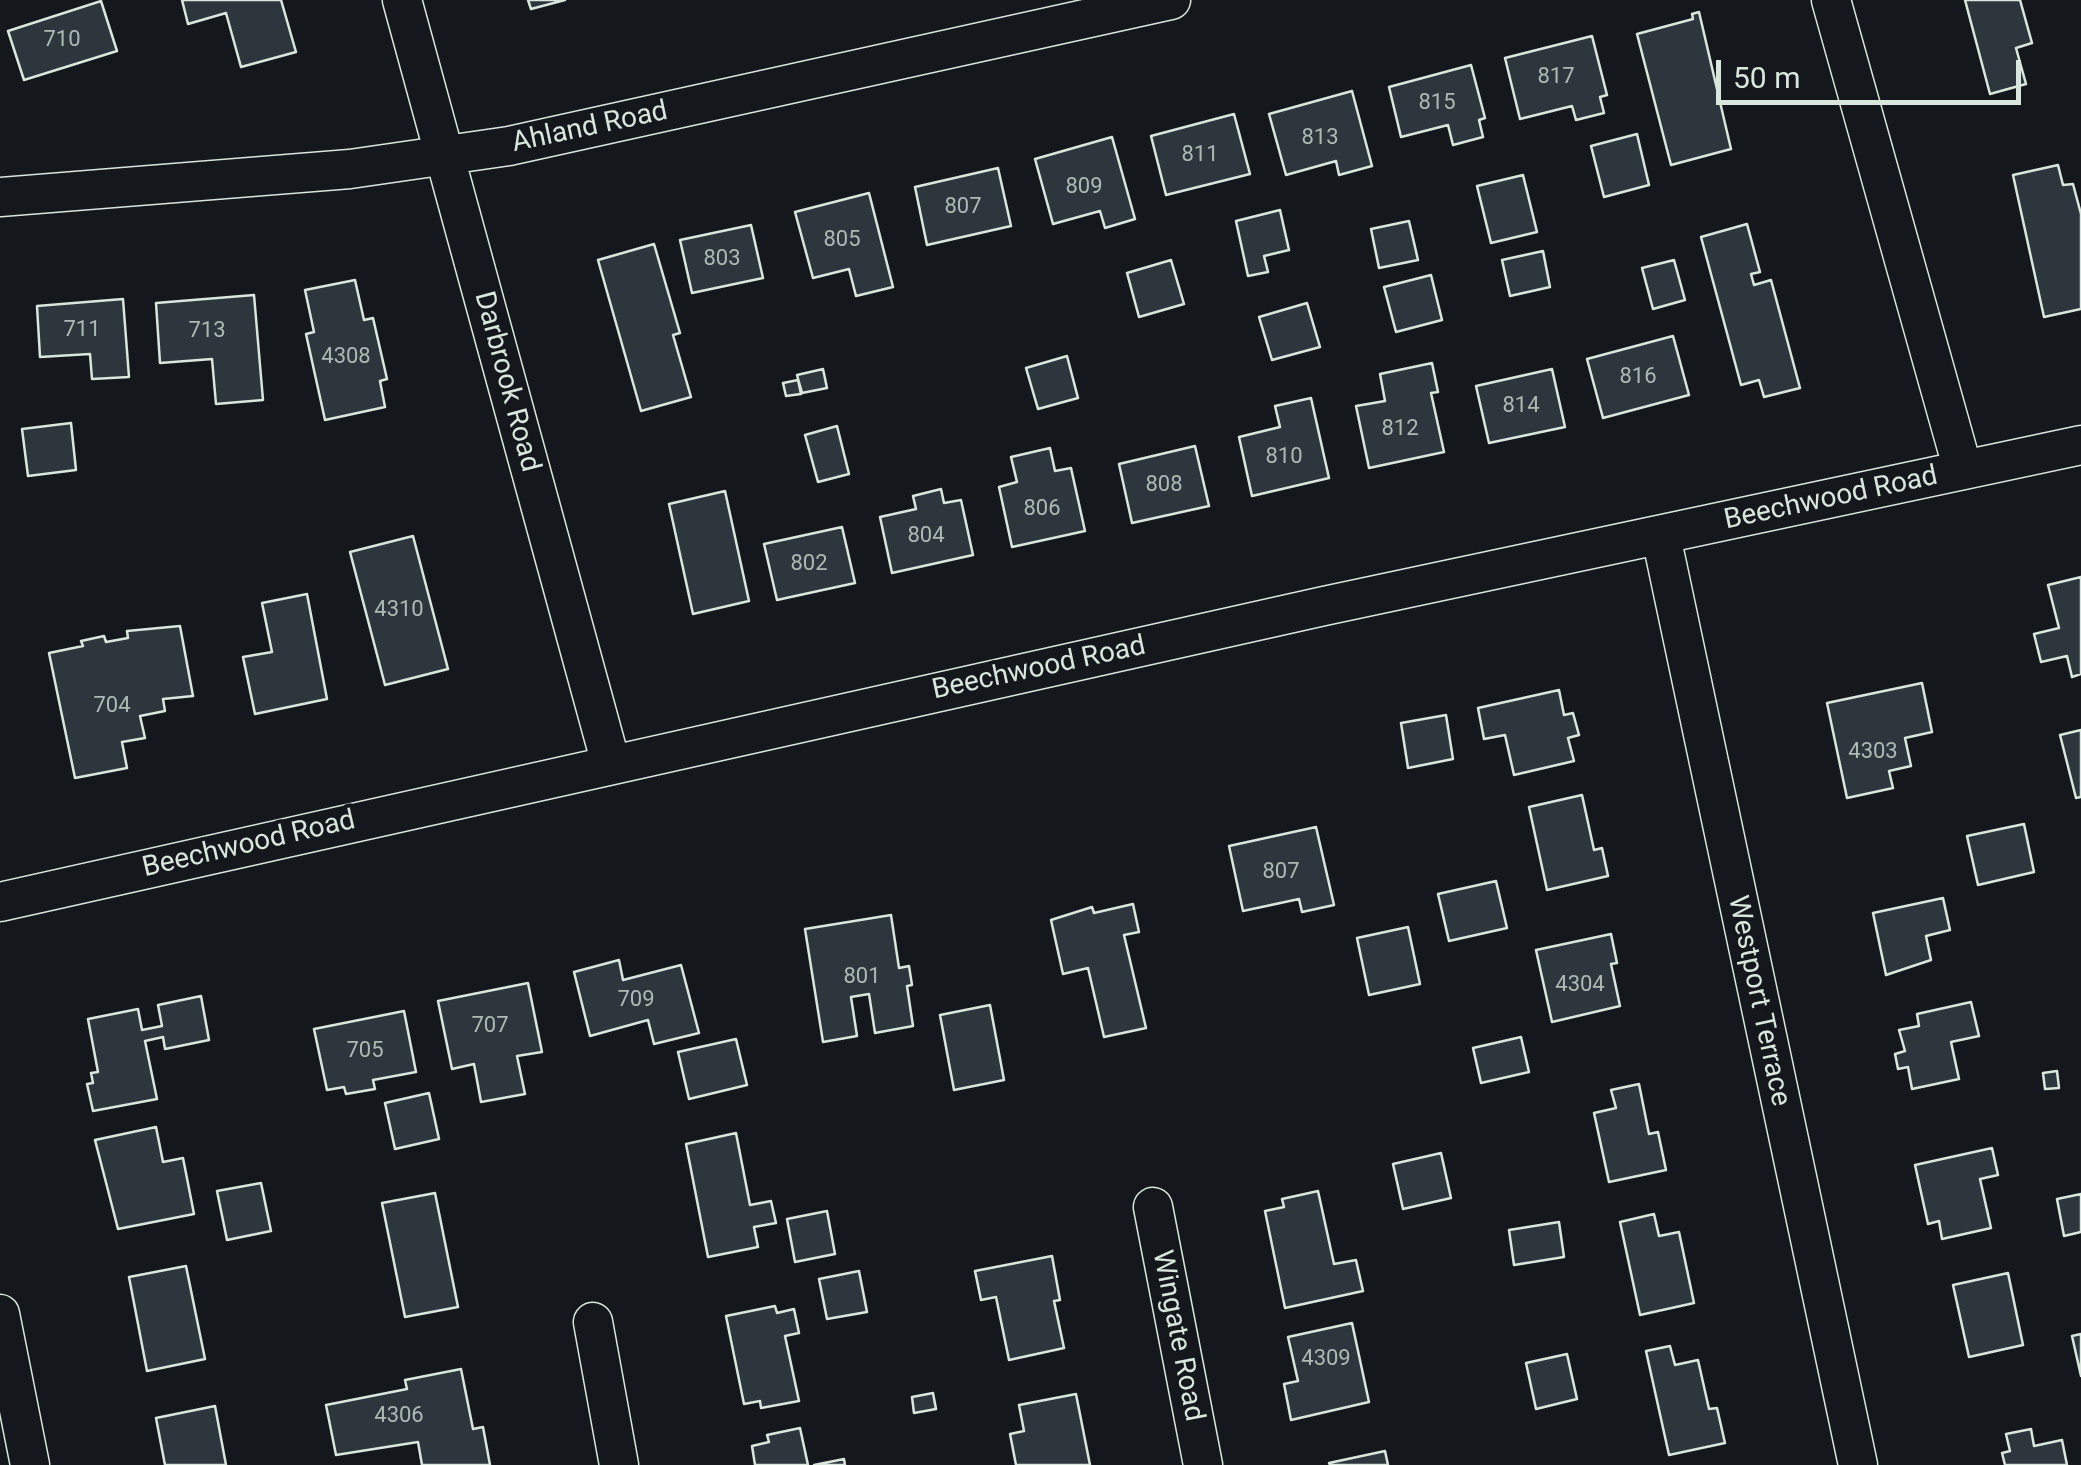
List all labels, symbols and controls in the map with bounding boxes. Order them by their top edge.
house number: 710 [43,27,81,53]
scale bar [1721,40,2026,102]
text: 50 m [1733,60,1800,95]
house number: 817 [1537,64,1575,90]
house number: 815 [1418,90,1456,116]
street label: Ahland Road [509,95,671,161]
house number: 813 [1301,125,1339,151]
house number: 811 [1181,142,1219,168]
house number: 809 [1065,174,1103,200]
house number: 807 [944,194,982,220]
house number: 805 [823,227,861,253]
house number: 803 [703,246,741,272]
street label: Darbrook Road [466,288,546,476]
house number: 711 [63,317,101,343]
house number: 713 [188,318,226,344]
house number: 4308 [321,344,371,370]
house number: 816 [1619,364,1657,390]
house number: 814 [1502,393,1540,419]
house number: 812 [1381,416,1419,442]
house number: 810 [1265,444,1303,470]
street label: Beechwood Road [1721,460,1941,538]
house number: 808 [1145,472,1183,498]
house number: 806 [1023,496,1061,522]
house number: 804 [907,523,945,549]
house number: 802 [790,551,828,577]
house number: 4310 [374,597,424,623]
street label: Beechwood Road [929,630,1149,708]
house number: 704 [93,693,131,719]
house number: 4303 [1848,739,1898,765]
street label: Beechwood Road [139,804,359,886]
house number: 807 [1262,859,1300,885]
street label: Westport Terrace [1719,893,1797,1109]
house number: 801 [843,964,881,990]
house number: 4304 [1555,972,1605,998]
house number: 709 [617,987,655,1013]
house number: 707 [471,1013,509,1039]
house number: 705 [346,1038,384,1064]
street label: Wingate Road [1144,1248,1210,1424]
house number: 4309 [1301,1346,1351,1372]
house number: 4306 [374,1403,424,1429]

